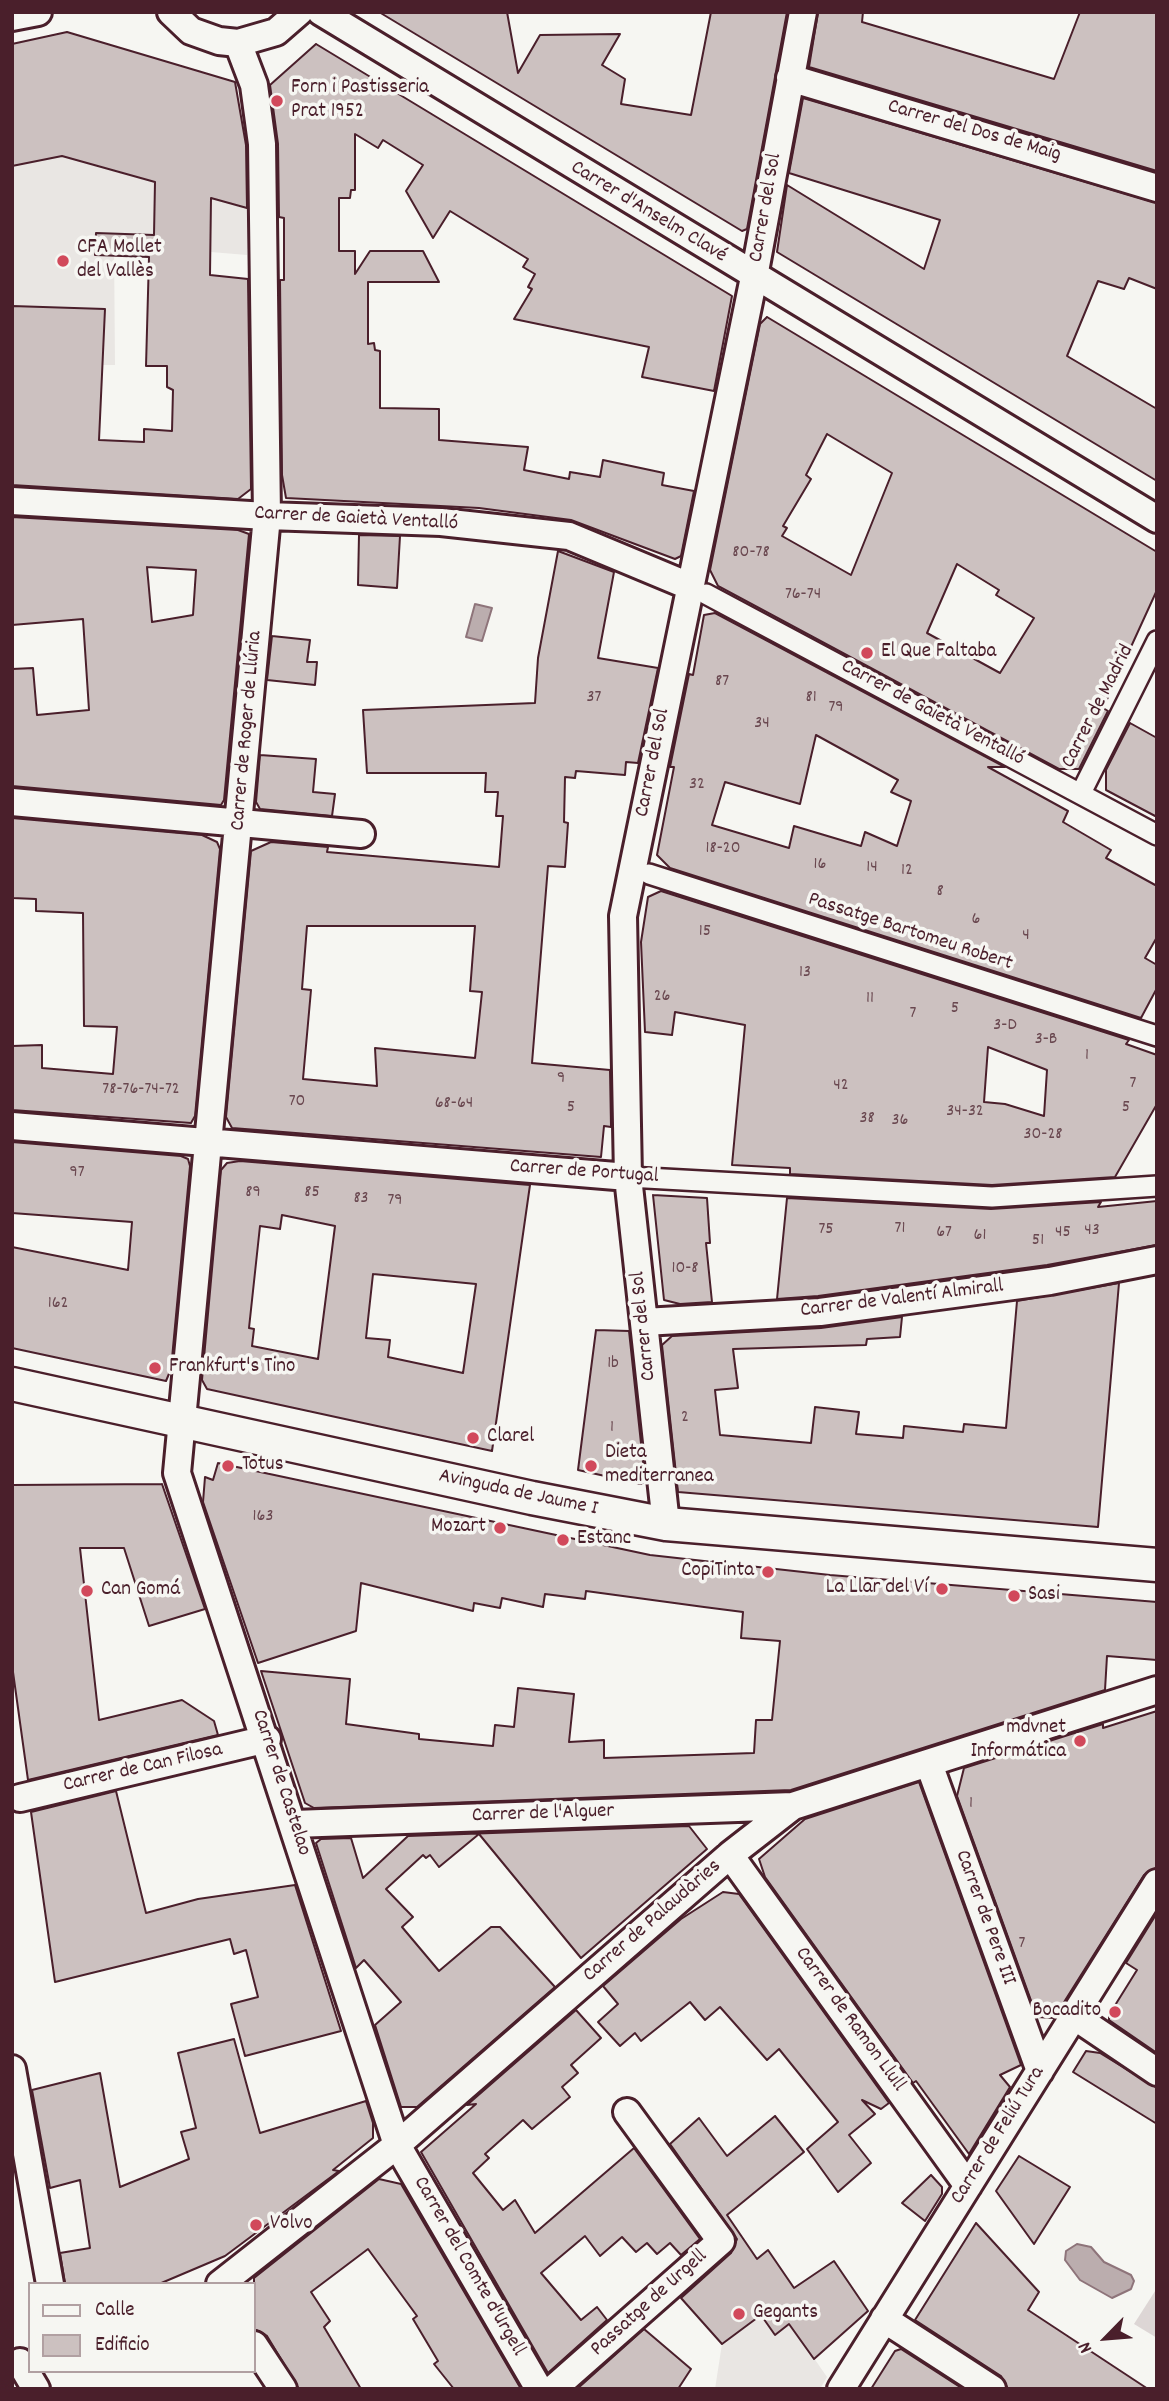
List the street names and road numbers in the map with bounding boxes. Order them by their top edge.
street label: Carrer del Dos de Maig [884,95,1064,169]
street label: Carrer del Sol [745,152,789,264]
street label: Carrer d'Anselm Clavé [565,156,731,270]
street label: Carrer de Gaietà Ventalló [253,502,459,538]
street label: Carrer de Roger de Llúria [227,630,269,832]
street label: Carrer de Madrid [1057,641,1141,773]
street label: Carrer de Gaietà Ventalló [836,655,1028,773]
street label: Carrer del Sol [631,707,677,819]
street label: Passatge Bartomeu Robert [805,888,1015,978]
street label: Carrer de Portugal [509,1155,659,1191]
street label: Carrer del Sol [627,1270,663,1382]
street label: Carrer de Valentí Almirall [799,1275,1005,1325]
street label: Avinguda de Jaume I [436,1465,600,1523]
street label: Carrer de Castelao [245,1707,315,1859]
street label: Carrer de Can Filosa [61,1738,225,1800]
street label: Carrer de l'Alguer [471,1800,615,1830]
street label: Carrer de Pere III [948,1847,1020,1989]
street label: Carrer de Palaudàries [579,1855,727,1989]
street label: Carrer de Ramon Llull [788,1943,910,2097]
street label: Carrer de Feliú Tura [946,2062,1052,2210]
street label: Carrer del Comte d'Urgell [406,2173,530,2361]
street label: Passatge de Urgell [587,2245,713,2363]

